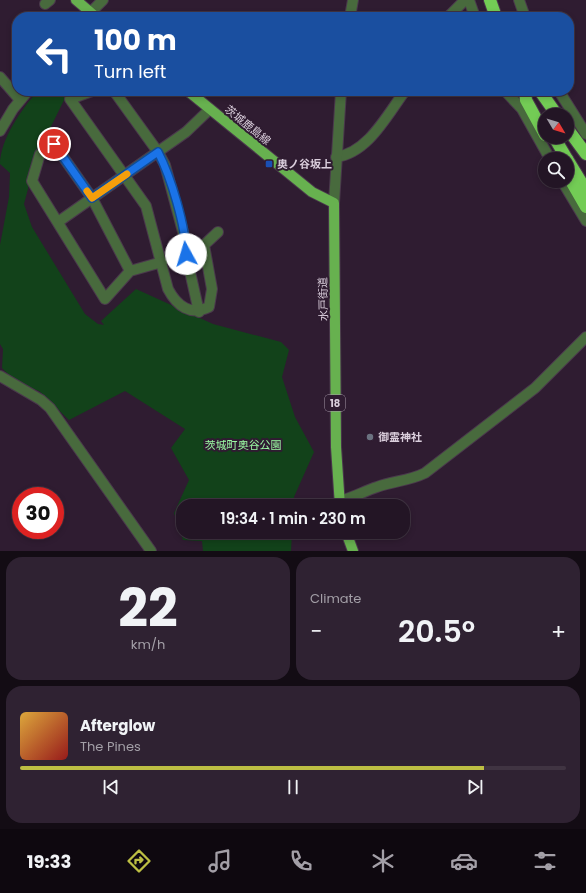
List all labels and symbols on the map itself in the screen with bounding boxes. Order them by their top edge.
street label: 茨城鹿島線 [222,101,274,149]
north arrow [538,108,574,144]
pin [37,127,71,161]
place label: 奥ノ谷坂上 [277,156,332,172]
marker: 奥ノ谷坂上 [264,159,274,169]
position arrow [165,233,207,275]
street label: 水戸街道 [315,277,331,321]
road number: 18 [325,395,345,411]
place label: 御霊神社 [378,429,422,445]
marker: 御霊神社 [365,432,375,442]
park label: 茨城町奥谷公園 [205,437,282,453]
speed limit sign: 30 [12,487,64,539]

